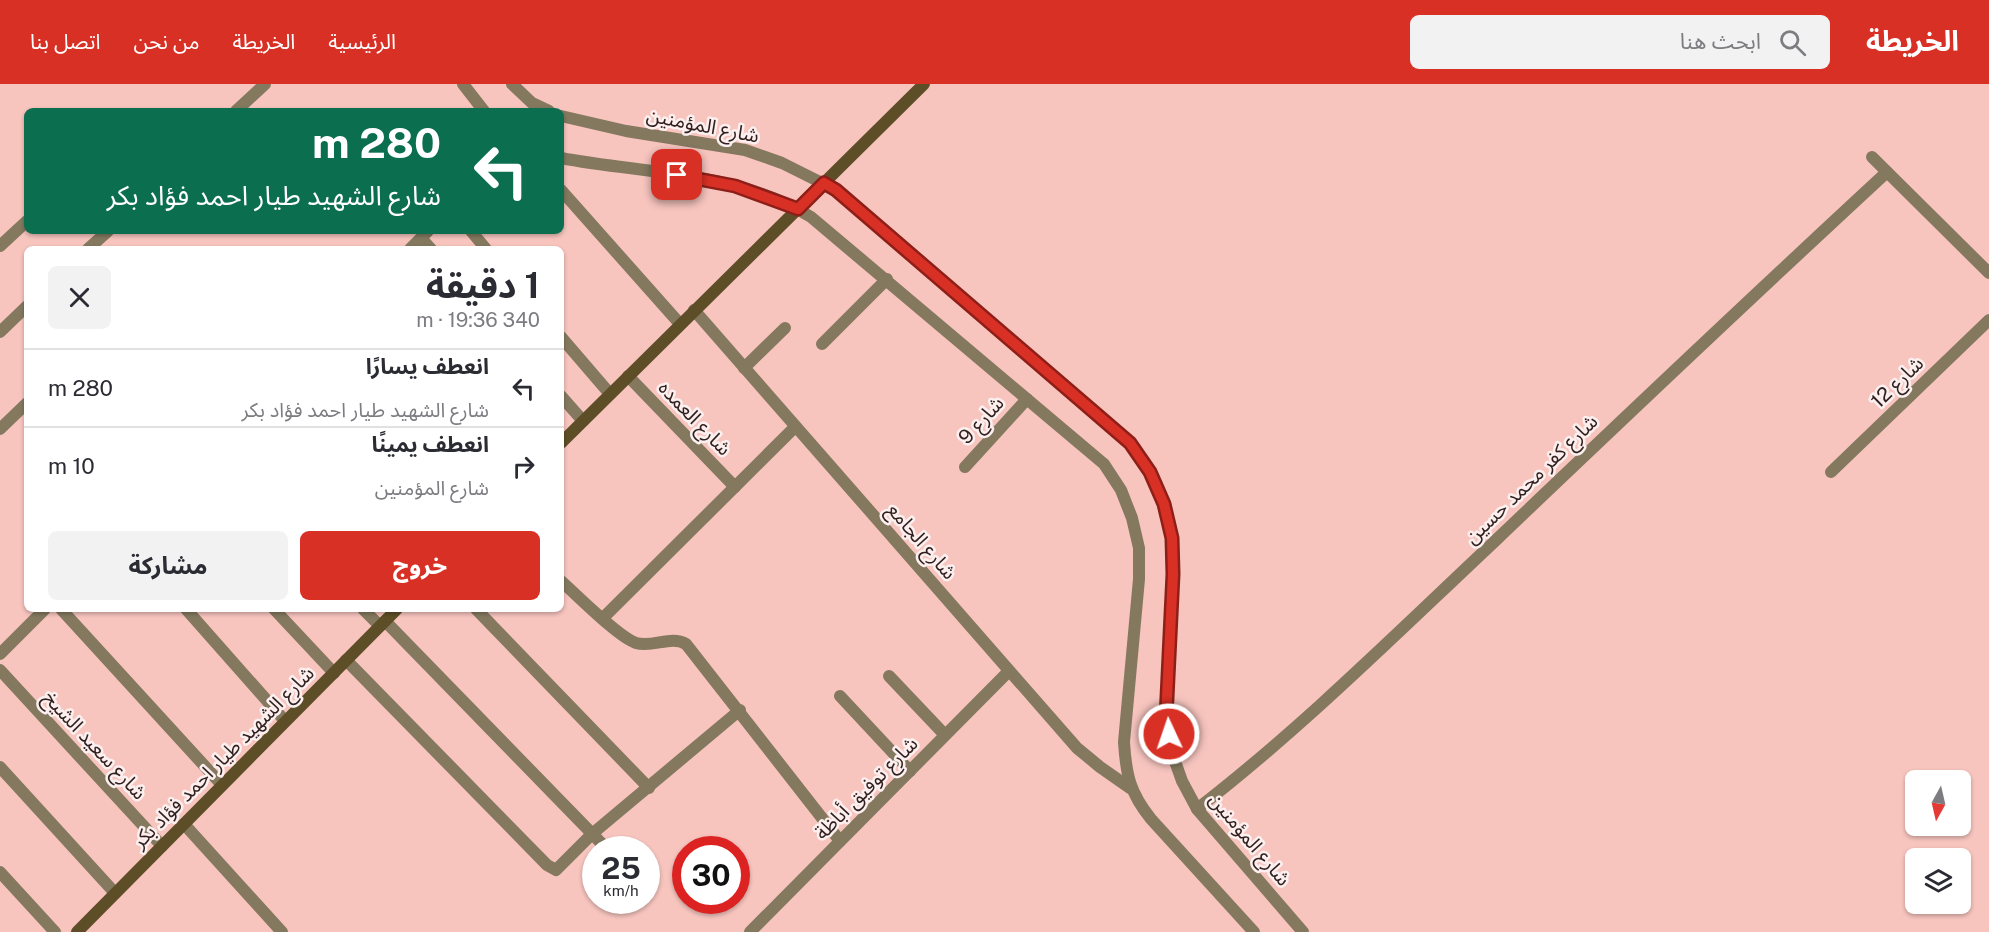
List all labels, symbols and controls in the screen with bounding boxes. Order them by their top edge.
search box [1410,15,1830,69]
text: الخريطة [1866,24,1959,57]
icon: search [1776,26,1809,59]
text: ابحث هنا [1680,28,1761,54]
text: اتصل بنا [30,29,101,54]
text: من نحن [134,29,199,54]
text: الخريطة [232,29,295,54]
text: الرئيسية [328,29,396,54]
street label: شارع المؤمنين [644,102,761,151]
text: 280 m [312,118,441,167]
icon: left [462,132,540,210]
pin [651,149,702,200]
icon: arrive [660,158,693,191]
text: شارع الشهيد طيار احمد فؤاد بكر [107,179,441,211]
text: 1 دقيقة [426,264,540,306]
button: close [48,266,111,329]
text: 340 m · 19:36 [416,308,540,332]
street label: شارع 12 [1866,351,1930,415]
text: انعطف يسارًا [366,353,489,379]
icon: left [507,372,540,405]
text: 280 m [48,375,113,401]
street label: شارع العمده [651,376,736,462]
street label: شارع 9 [953,391,1011,451]
text: شارع الشهيد طيار احمد فؤاد بكر [241,398,489,422]
street label: شارع كفر محمد حسين [1459,409,1605,551]
text: انعطف يمينًا [372,431,489,457]
icon: right [507,450,540,483]
text: 10 m [48,453,95,479]
text: شارع المؤمنين [375,476,489,500]
street label: شارع الجامع [880,498,962,586]
button: مشاركة [48,531,288,600]
button: خروج [300,531,540,600]
street label: شارع الشهيد طيار احمد فؤاد بكر [126,661,321,856]
street label: شارع سعيد الشيخ [36,686,152,807]
position arrow [1137,702,1201,766]
street label: شارع توفيق أباظة [809,731,925,847]
north arrow [1905,770,1971,836]
map controls [1905,770,1971,914]
street label: شارع المؤمنين [1202,788,1296,892]
speed limit sign: 30 [672,836,750,914]
button: layers [1905,848,1971,914]
text: 25 [601,850,641,886]
text: km/h [603,882,639,899]

